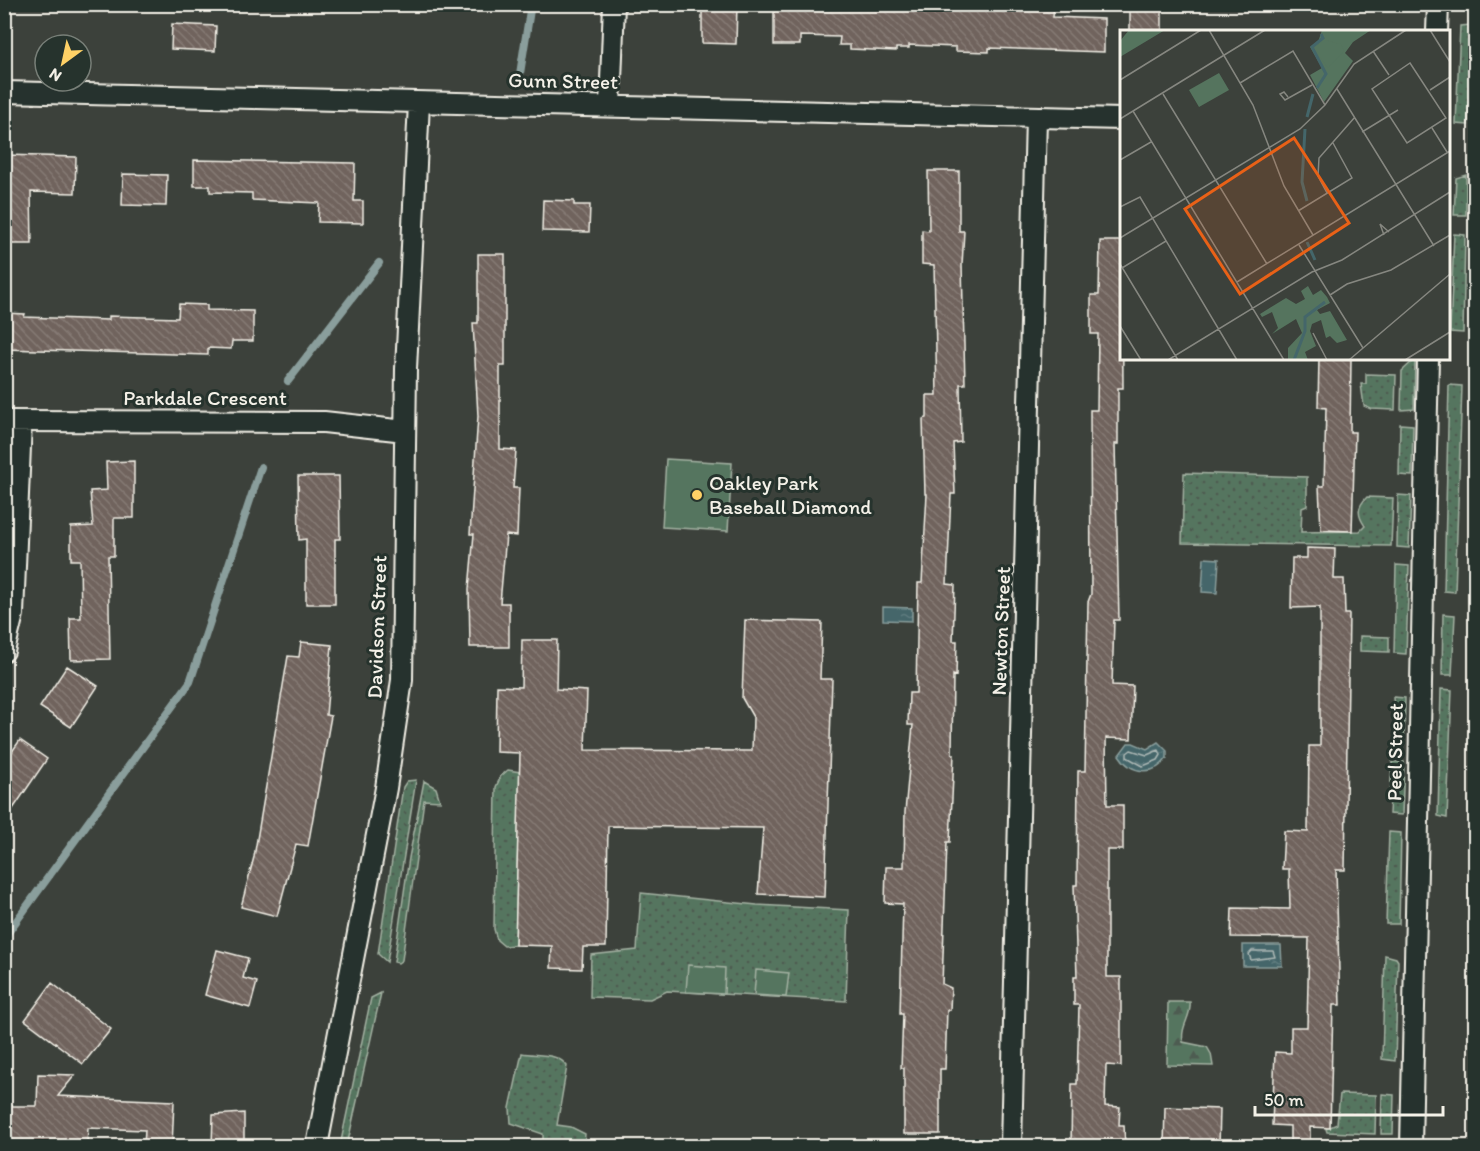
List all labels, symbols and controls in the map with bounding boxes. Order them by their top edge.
inset map [1120,30,1450,360]
north arrow [33,33,93,93]
text: N [45,64,65,86]
street label: Gunn Street [508,67,618,94]
street label: Parkdale Crescent [123,385,287,410]
place label: Oakley Park Baseball Diamond [709,470,872,519]
marker: Oakley Park Baseball Diamond [690,488,704,502]
street label: Davidson Street [362,555,392,699]
street label: Newton Street [986,566,1015,696]
street label: Peel Street [1381,703,1408,801]
scale bar [1255,1079,1442,1117]
text: 50 m [1264,1089,1304,1111]

